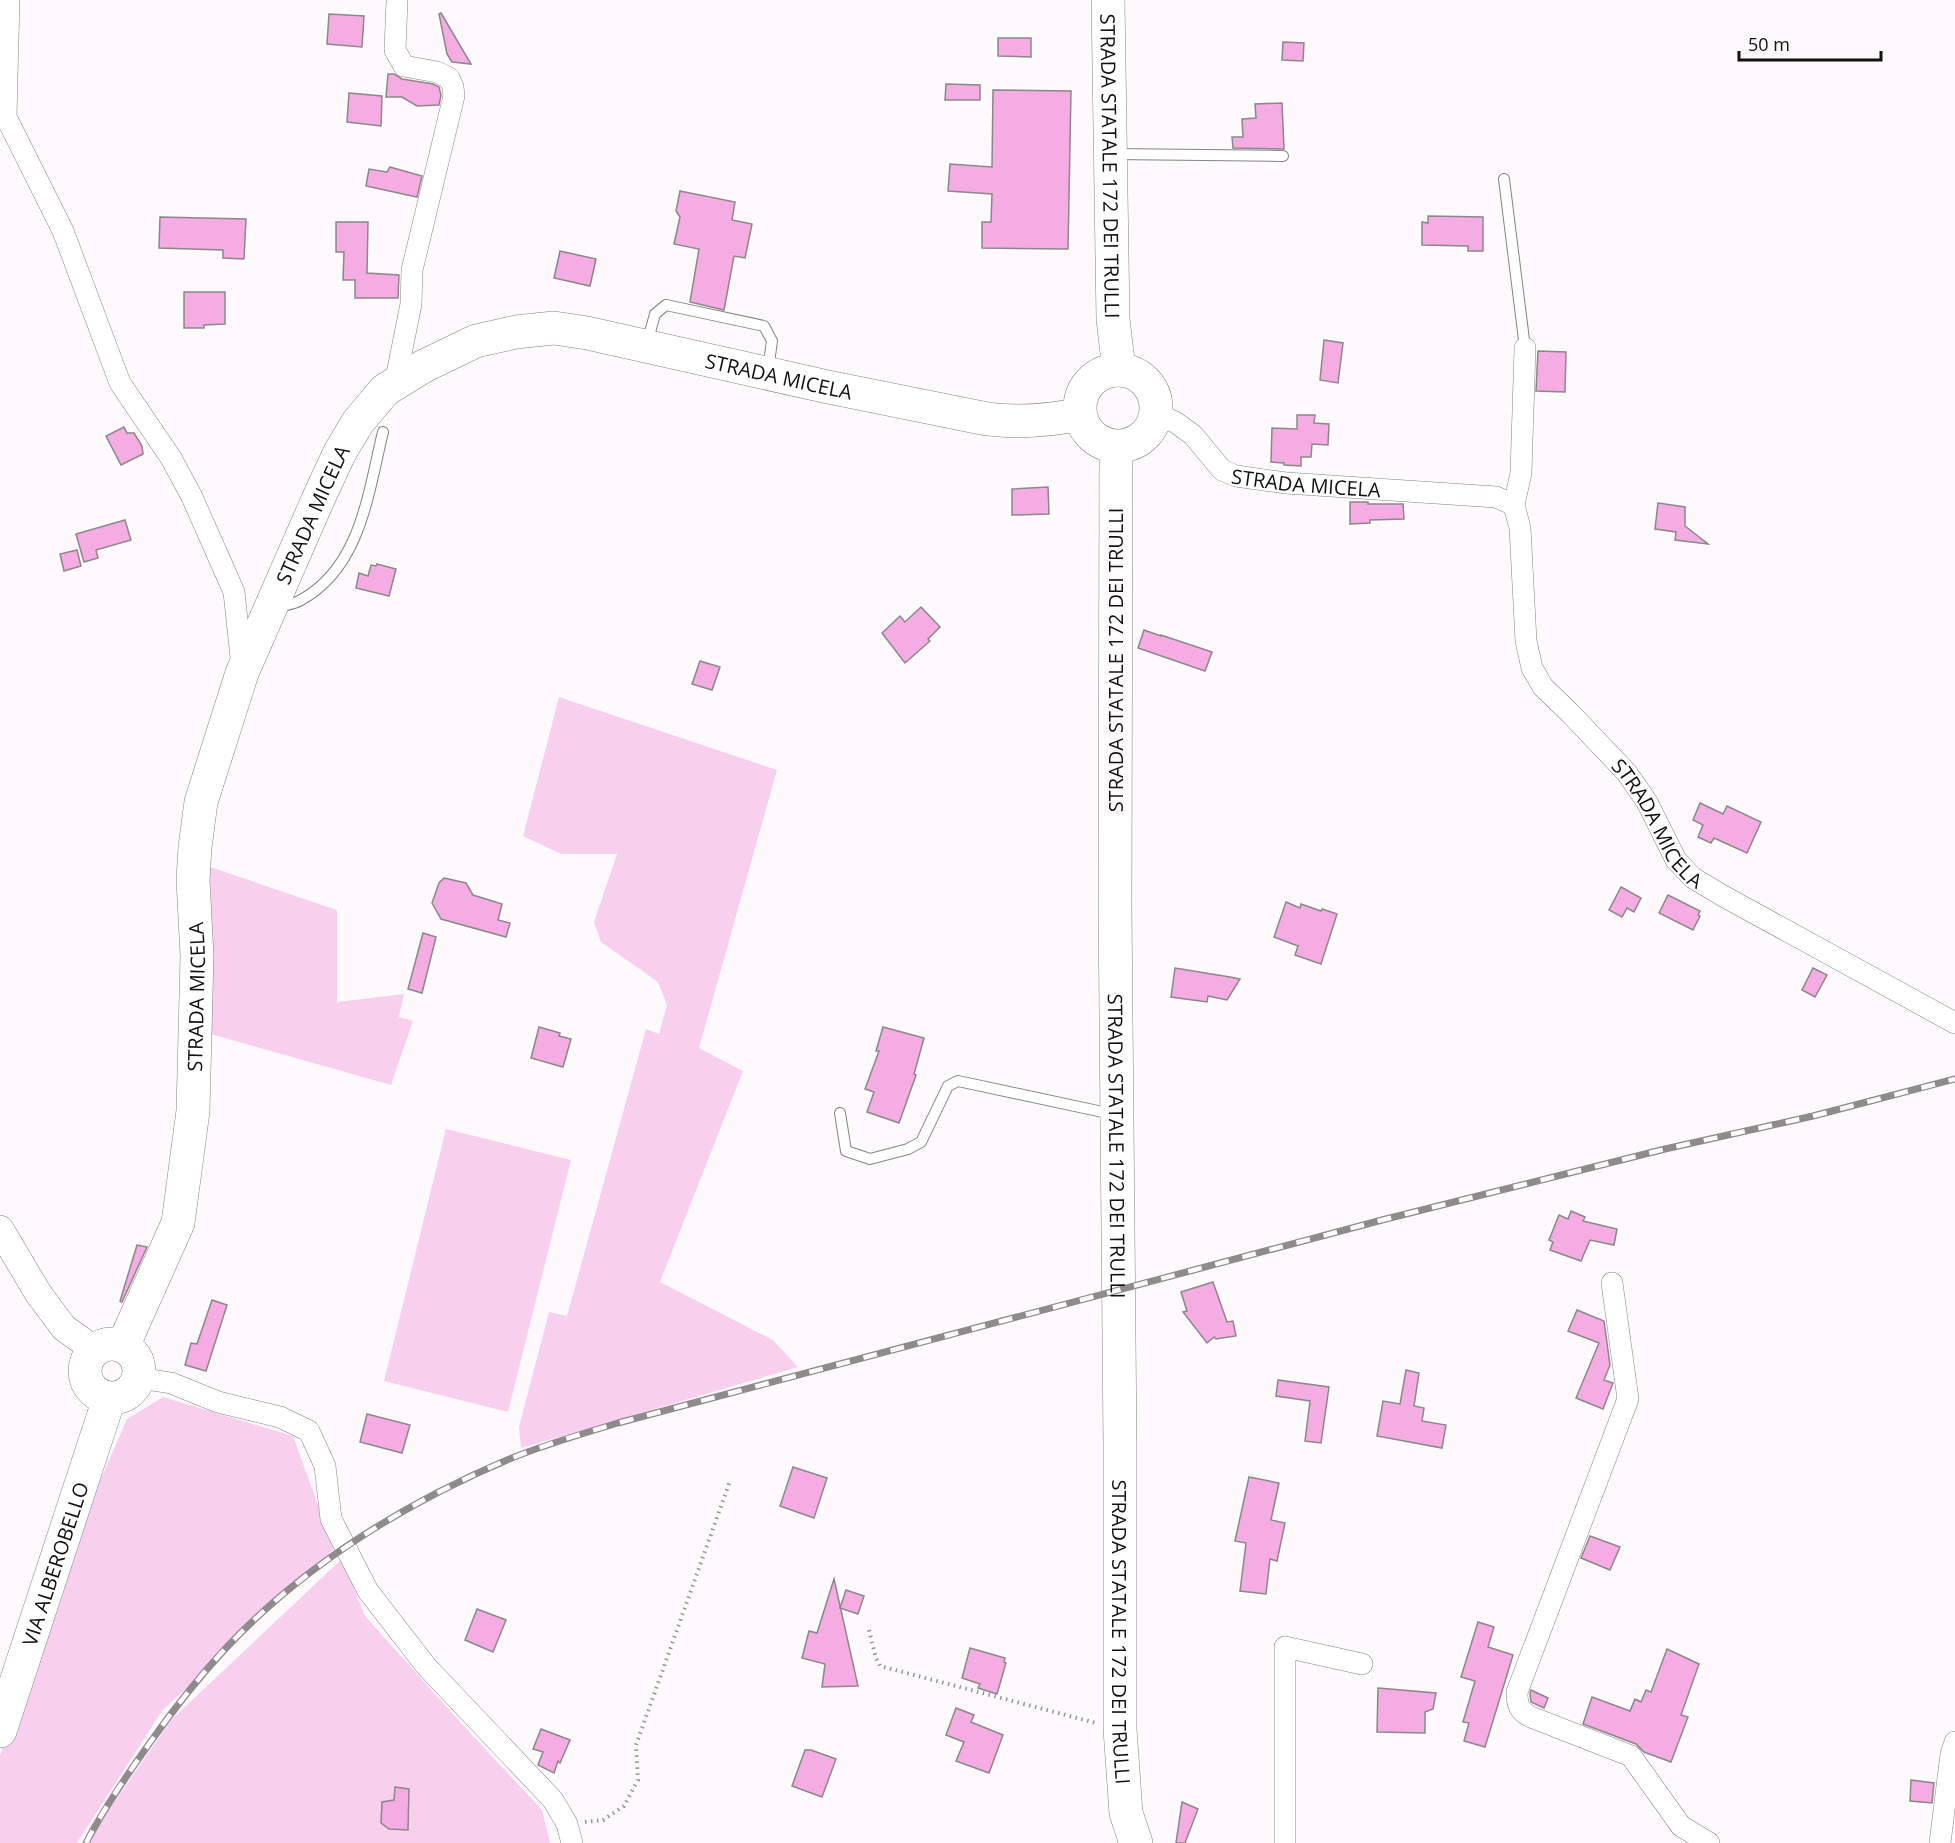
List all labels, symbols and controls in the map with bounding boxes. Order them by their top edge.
street label: STRADA STATALE 172 DEI TRULLI [1095,13,1126,319]
scale bar [1739,24,1882,62]
text: 50 m [1748,32,1790,56]
street label: STRADA MICELA [703,346,855,405]
street label: STRADA MICELA [269,439,355,588]
street label: STRADA MICELA [1230,462,1382,503]
street label: STRADA STATALE 172 DEI TRULLI [1102,508,1129,812]
street label: STRADA MICELA [1606,752,1708,894]
street label: STRADA MICELA [181,921,210,1072]
street label: STRADA STATALE 172 DEI TRULLI [1102,993,1132,1299]
street label: VIA ALBEROBELLO [15,1478,94,1649]
street label: STRADA STATALE 172 DEI TRULLI [1107,1480,1137,1785]

